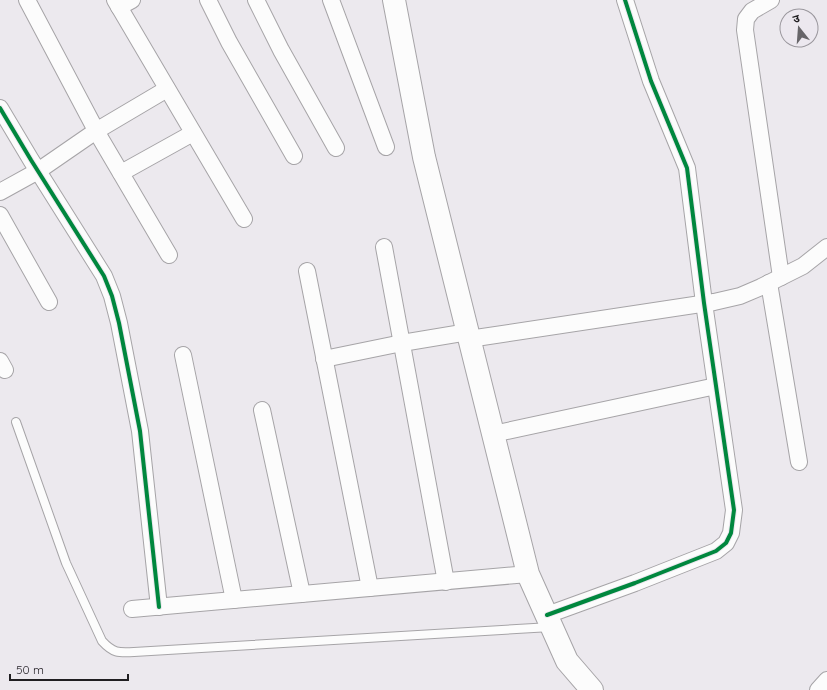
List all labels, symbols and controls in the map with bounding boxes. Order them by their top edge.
north arrow [779,8,819,48]
text: उ [791,11,802,26]
scale bar [10,656,128,682]
text: 50 m [16,662,44,677]

